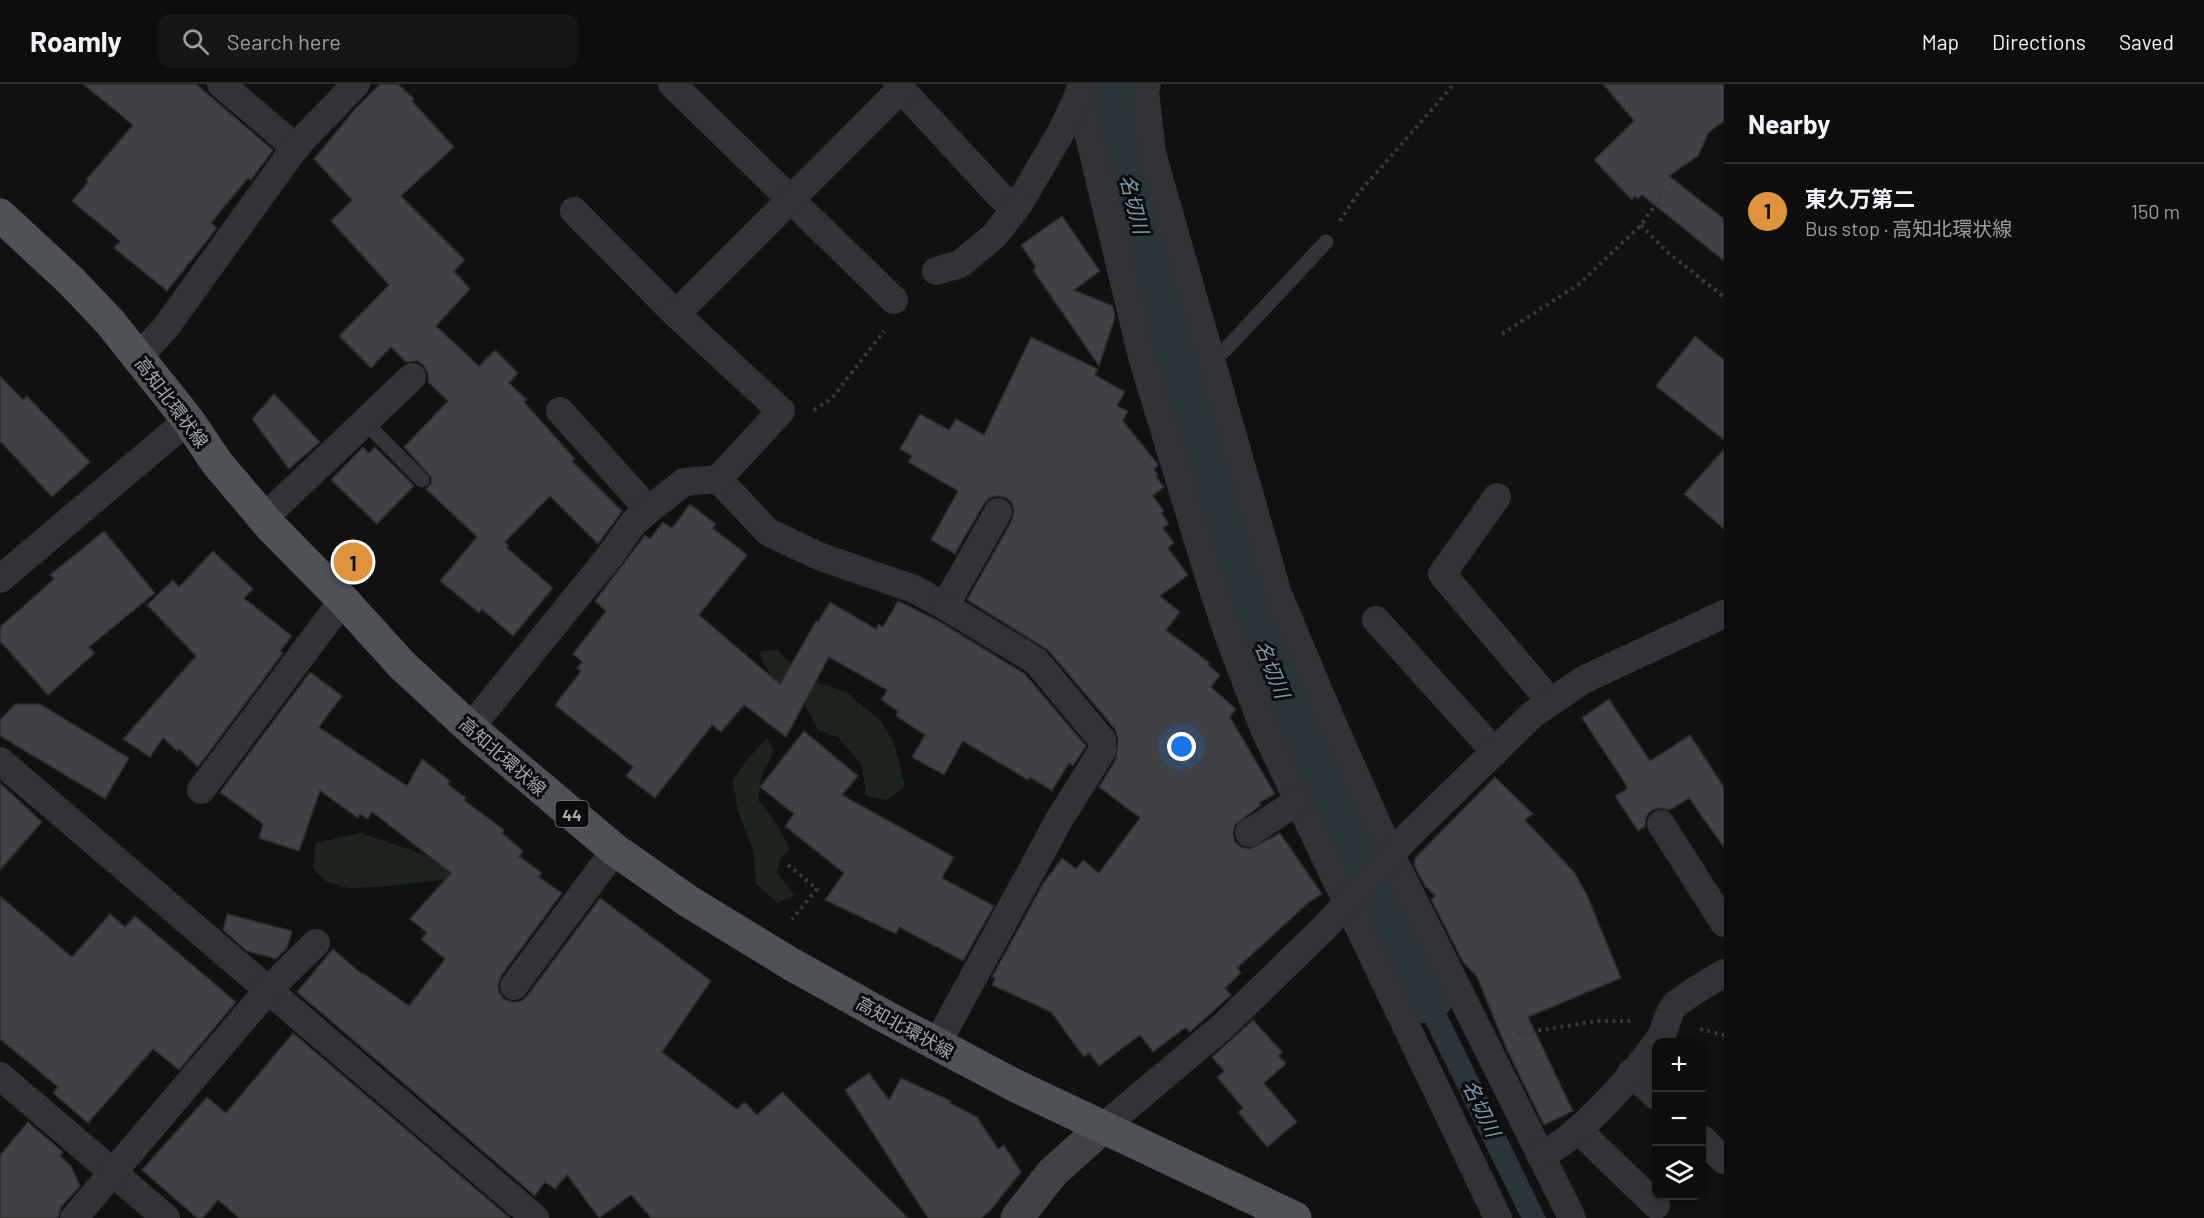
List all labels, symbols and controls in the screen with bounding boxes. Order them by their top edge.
search box [158,14,578,68]
text: Roamly [30,24,122,58]
icon: search [179,25,212,58]
text: Search here [227,28,341,54]
text: Map [1922,29,1959,54]
text: Directions [1992,29,2086,54]
text: Saved [2119,29,2174,54]
text: Nearby [1748,108,1830,139]
water label: 名切川 [1116,172,1155,238]
text: 東久万第二 [1805,185,1915,211]
text: 1 [1764,199,1771,223]
text: 150 m [2131,199,2180,223]
text: Bus stop · 高知北環状線 [1805,216,2012,240]
street label: 高知北環状線 [131,352,213,452]
pin: 1 [334,540,372,584]
water label: 名切川 [1251,637,1296,703]
street label: 高知北環状線 [455,712,551,800]
your location [1167,732,1196,761]
road number: 44 [556,801,588,827]
street label: 高知北環状線 [852,991,958,1063]
map controls [1652,1038,1706,1200]
button: + [1652,1038,1706,1092]
water label: 名切川 [1458,1076,1507,1142]
button: − [1652,1092,1706,1146]
button: layers [1652,1146,1706,1200]

